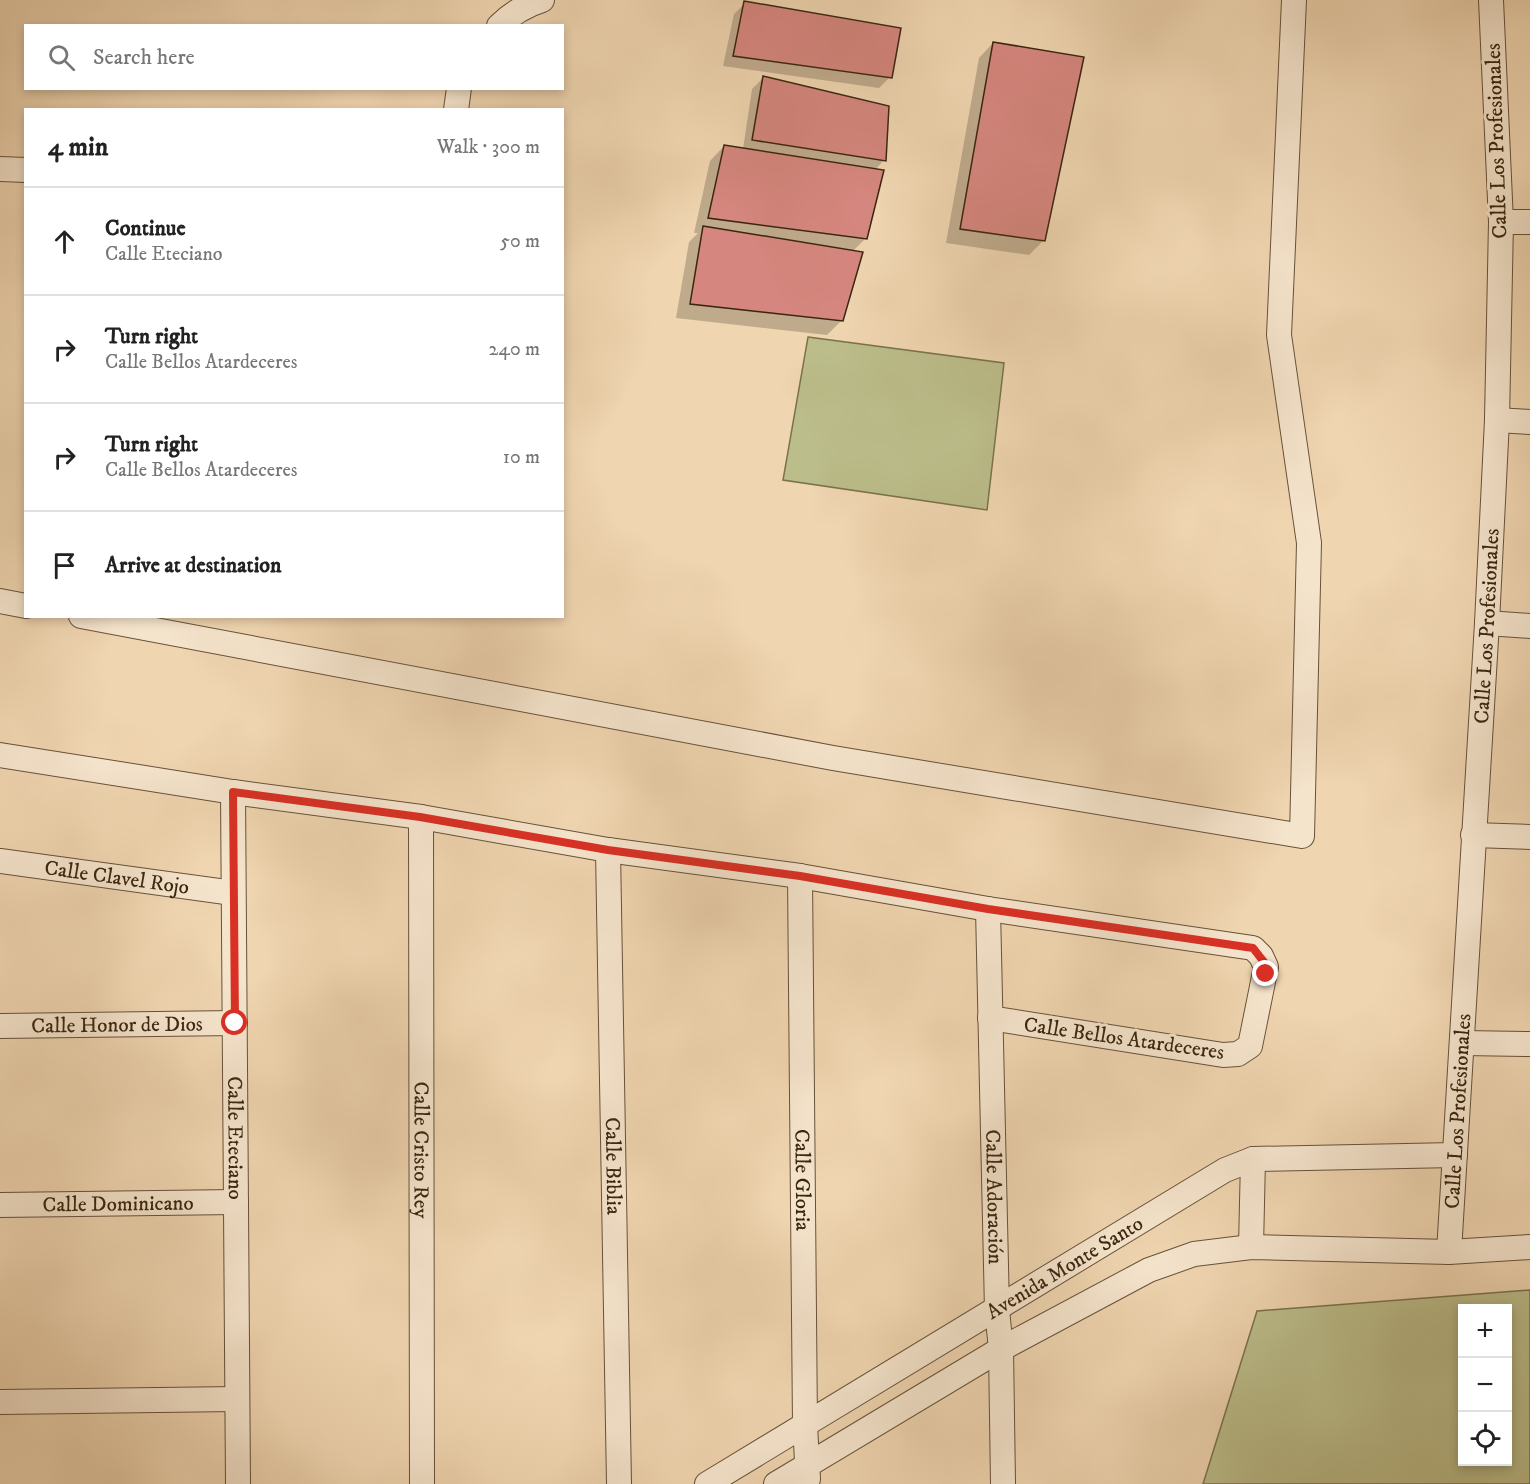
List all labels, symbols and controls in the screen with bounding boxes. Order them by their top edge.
search box [24,24,564,90]
icon: search [45,41,78,74]
street label: Calle Los Profesionales [1481,43,1513,239]
text: Search here [93,44,195,71]
text: 4 min [48,131,108,164]
text: Walk · 300 m [437,135,540,160]
text: Continue [105,215,186,242]
icon: ahead [48,225,81,258]
text: 50 m [500,229,540,254]
text: Calle Eteciano [105,242,223,267]
text: Turn right [105,323,198,350]
icon: right [48,333,81,366]
text: 240 m [489,337,540,362]
text: Calle Bellos Atardeceres [105,350,297,375]
text: Turn right [105,431,198,458]
icon: right [48,441,81,474]
text: 10 m [503,445,540,470]
text: Calle Bellos Atardeceres [105,458,297,483]
street label: Calle Los Profesionales [1469,528,1506,725]
icon: arrive [48,549,81,582]
text: Arrive at destination [105,552,282,579]
street label: Calle Clavel Rojo [43,855,191,901]
route end [1252,960,1278,986]
route start [221,1009,247,1035]
street label: Calle Honor de Dios [31,1011,203,1040]
street label: Calle Bellos Atardeceres [1022,1012,1226,1066]
street label: Calle Los Profesionales [1440,1013,1477,1210]
street label: Calle Eteciano [221,1076,248,1200]
street label: Calle Cristo Rey [407,1082,434,1219]
street label: Calle Biblia [599,1117,626,1215]
street label: Calle Gloria [788,1129,815,1231]
street label: Calle Adoración [979,1129,1008,1265]
street label: Calle Dominicano [42,1191,194,1218]
street label: Avenida Monte Santo [982,1211,1148,1326]
map controls [1458,1304,1512,1466]
button: + [1458,1304,1512,1358]
button: − [1458,1358,1512,1412]
button: locate [1458,1412,1512,1466]

